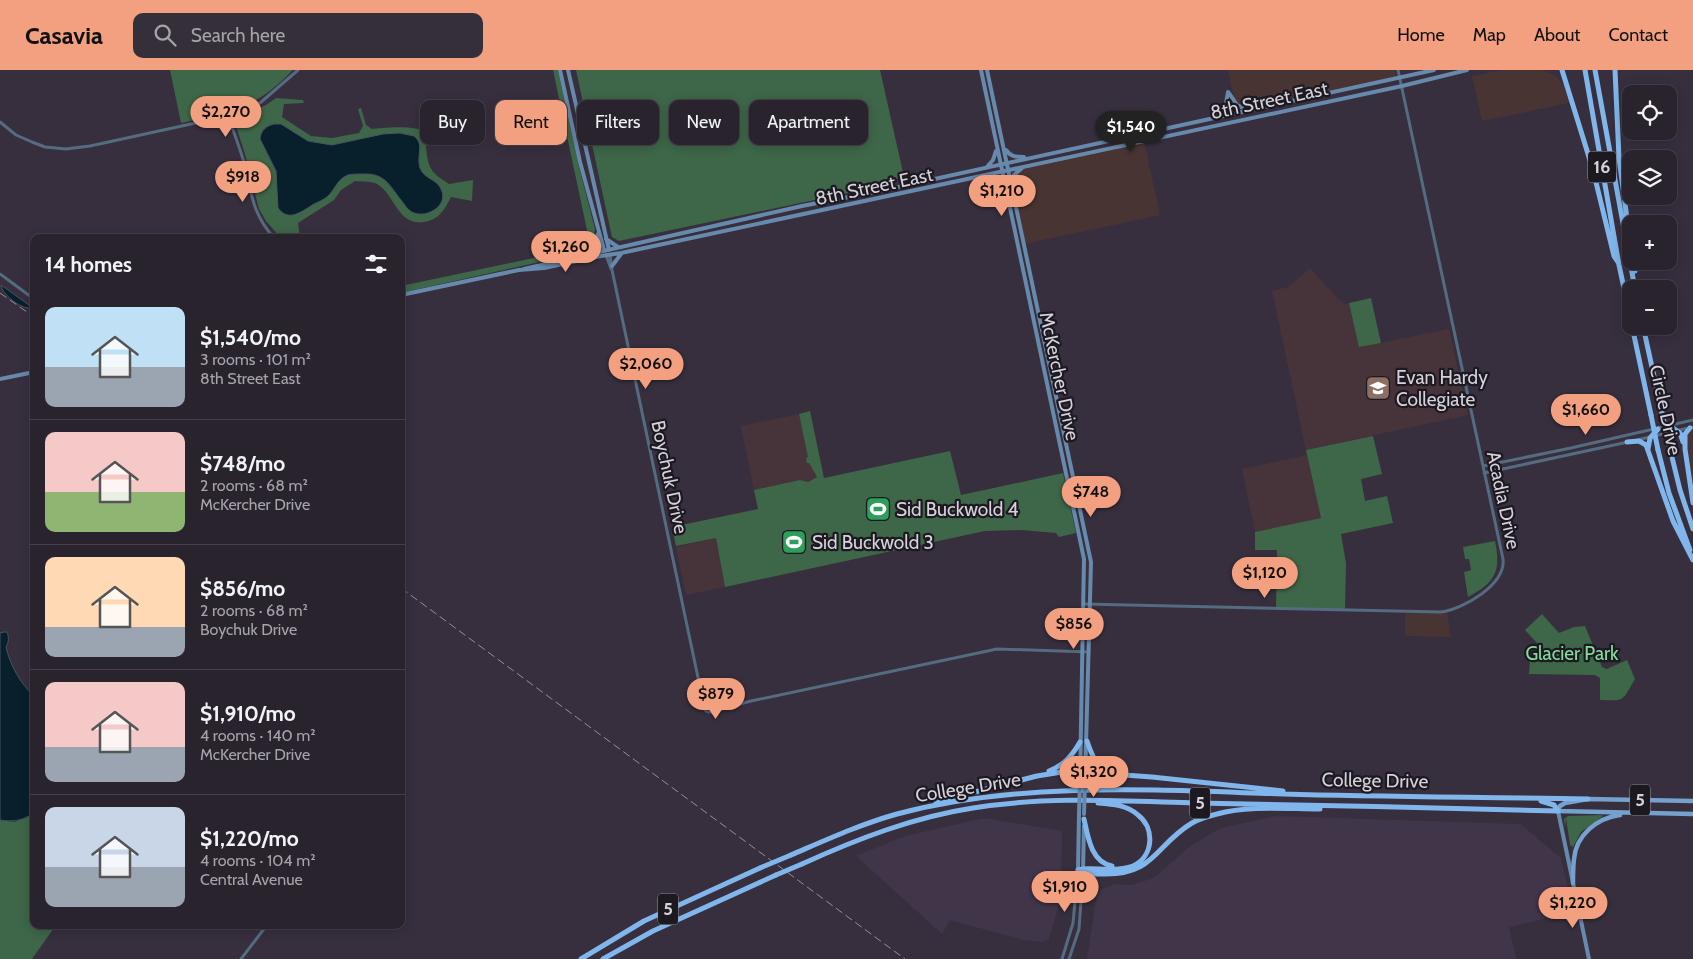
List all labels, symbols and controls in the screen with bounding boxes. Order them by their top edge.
search box [133,13,483,58]
text: Casavia [25,21,103,50]
icon: search [151,21,179,49]
text: Search here [191,24,285,47]
text: Home [1397,24,1445,46]
text: Map [1473,24,1506,46]
text: About [1534,24,1580,46]
text: Contact [1608,24,1668,46]
street label: 8th Street East [1208,77,1331,124]
map controls [1622,85,1677,335]
button: locate [1622,85,1677,140]
pin: $2,270 [185,96,267,138]
chip: Buy [420,100,485,145]
chip: Rent [495,100,567,145]
chip: Filters [577,100,659,145]
chip: New [669,100,739,145]
chip: Apartment [749,100,868,145]
text: $2,270 [201,102,251,121]
pin: $1,540 [1090,111,1172,153]
text: $1,540 [1107,117,1155,136]
button: layers [1622,150,1677,205]
road number: 16 [1588,151,1616,182]
pin: $918 [213,160,273,203]
street label: 8th Street East [813,163,936,210]
text: $918 [226,167,260,186]
pin: $1,210 [961,174,1043,217]
text: $1,210 [980,181,1024,200]
button: + [1622,215,1677,270]
pin: $1,260 [525,230,607,273]
text: $1,260 [542,237,590,256]
icon: filters [362,250,390,278]
text: 14 homes [45,252,132,277]
button: − [1622,280,1677,335]
street label: McKercher Drive [1035,310,1084,443]
text: $1,540/mo [200,325,301,350]
icon: home [85,327,145,387]
pin: $2,060 [605,348,687,390]
text: 3 rooms · 101 m² [200,350,311,369]
text: $2,060 [620,354,672,373]
street label: Circle Drive [1645,363,1686,458]
place label: Evan Hardy Collegiate [1396,366,1488,411]
text: 8th Street East [200,369,301,388]
school or university icon: Evan Hardy Collegiate [1365,375,1391,401]
pin: $1,660 [1545,394,1627,436]
text: $1,660 [1562,400,1610,419]
street label: Boychuk Drive [646,418,693,536]
street label: Acadia Drive [1482,449,1525,552]
text: $748/mo [200,451,285,476]
icon: home [85,452,145,512]
text: 2 rooms · 68 m² [200,476,308,495]
pin: $748 [1061,476,1121,518]
text: $748 [1073,482,1109,501]
text: McKercher Drive [200,495,310,514]
sports icon: Sid Buckwold 4 [865,496,891,522]
place label: Sid Buckwold 4 [896,498,1019,521]
sports icon: Sid Buckwold 3 [781,529,807,555]
place label: Sid Buckwold 3 [812,531,934,554]
pin: $1,120 [1224,556,1306,599]
text: $1,120 [1243,563,1287,582]
text: $856/mo [200,576,285,601]
icon: home [85,577,145,637]
text: 2 rooms · 68 m² [200,601,308,620]
pin: $856 [1044,608,1104,650]
text: $856 [1056,614,1092,633]
text: Boychuk Drive [200,620,297,639]
park label: Glacier Park [1525,642,1619,665]
pin: $879 [686,678,746,720]
text: $879 [698,684,734,703]
text: $1,910/mo [200,701,296,726]
icon: home [85,702,145,762]
text: 4 rooms · 140 m² [200,726,316,745]
text: McKercher Drive [200,745,310,764]
pin: $1,320 [1053,756,1135,798]
text: $1,320 [1070,762,1118,781]
street label: College Drive [914,768,1023,807]
street label: College Drive [1322,768,1429,793]
road number: 5 [1630,784,1650,816]
road number: 5 [1190,788,1210,818]
text: $1,220/mo [200,826,299,851]
icon: home [85,827,145,887]
text: 4 rooms · 104 m² [200,851,316,870]
text: Central Avenue [200,870,303,889]
pin: $1,910 [1024,870,1106,913]
text: $1,910 [1043,877,1087,896]
pin: $1,220 [1532,886,1614,929]
text: $1,220 [1549,893,1597,912]
road number: 5 [658,894,678,924]

